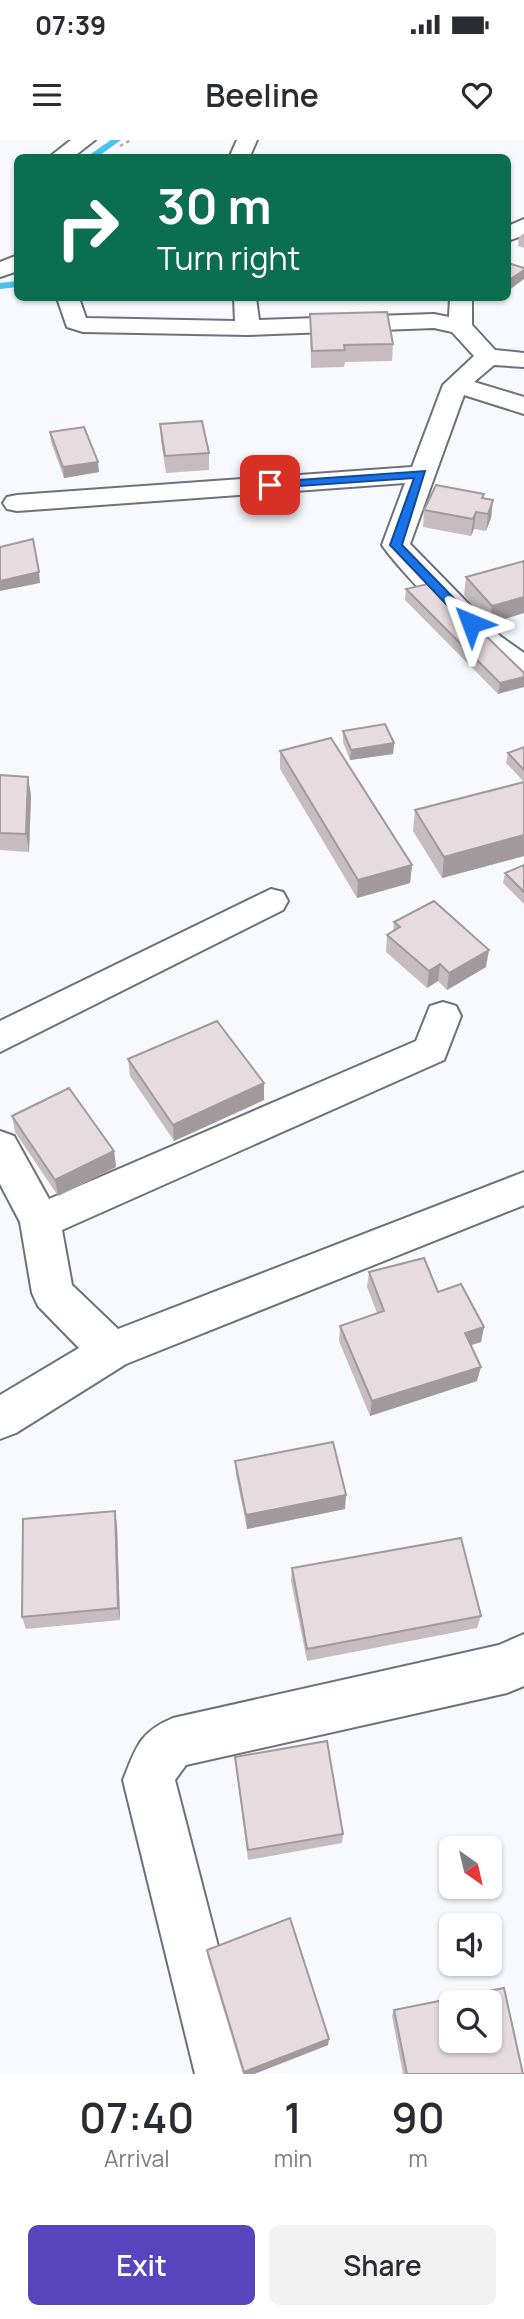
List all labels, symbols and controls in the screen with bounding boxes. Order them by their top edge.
text: 07:39 [35,7,106,43]
text: Beeline [205,73,319,117]
icon: menu [28,76,66,114]
icon: heart [458,76,496,114]
text: 30 m [157,172,272,239]
icon: right [42,182,133,273]
text: Turn right [157,236,300,280]
pin [240,455,300,515]
icon: arrive [251,466,289,504]
position arrow [434,586,508,660]
north arrow [439,1836,502,1899]
map controls [439,1836,502,2053]
button: sound [439,1913,502,1976]
button: search [439,1990,502,2053]
text: 07:40 [79,2088,194,2146]
text: 1 [284,2088,302,2146]
text: 90 [392,2088,445,2146]
text: Arrival [104,2142,170,2174]
text: min [274,2142,312,2174]
text: m [408,2142,428,2174]
button: Exit [28,2225,255,2305]
button: Share [269,2225,496,2305]

